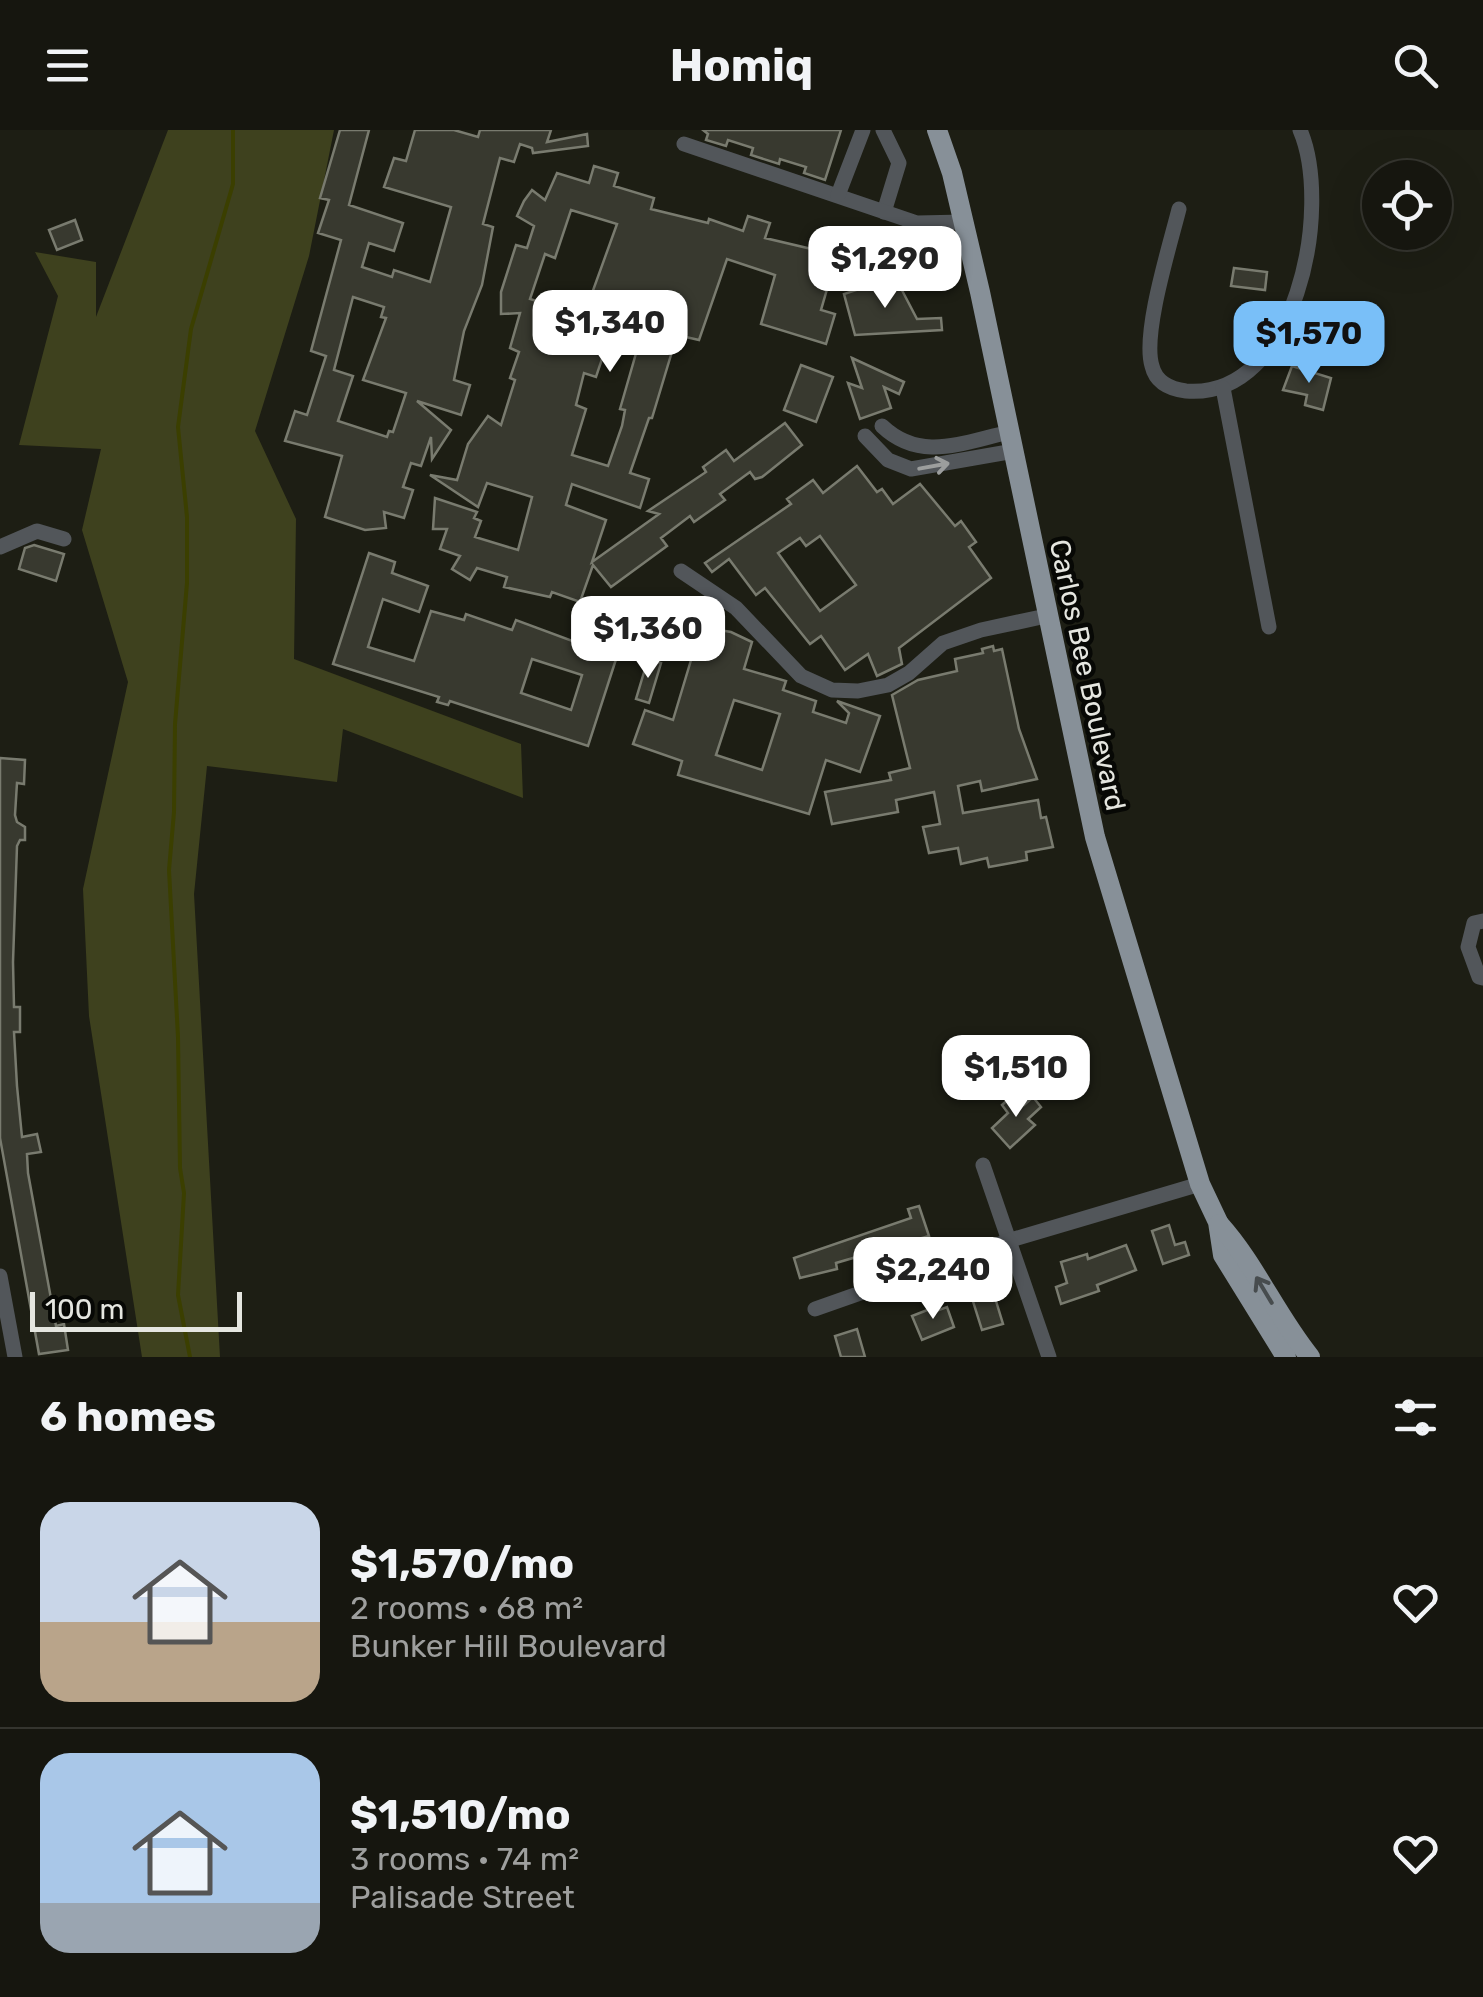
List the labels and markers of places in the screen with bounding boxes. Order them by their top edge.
pin: $1,290 [804,226,966,311]
pin: $1,340 [529,290,691,375]
pin: $1,570 [1228,301,1390,386]
pin: $1,360 [567,596,729,681]
pin: $1,510 [935,1035,1097,1120]
pin: $2,240 [852,1237,1014,1322]

